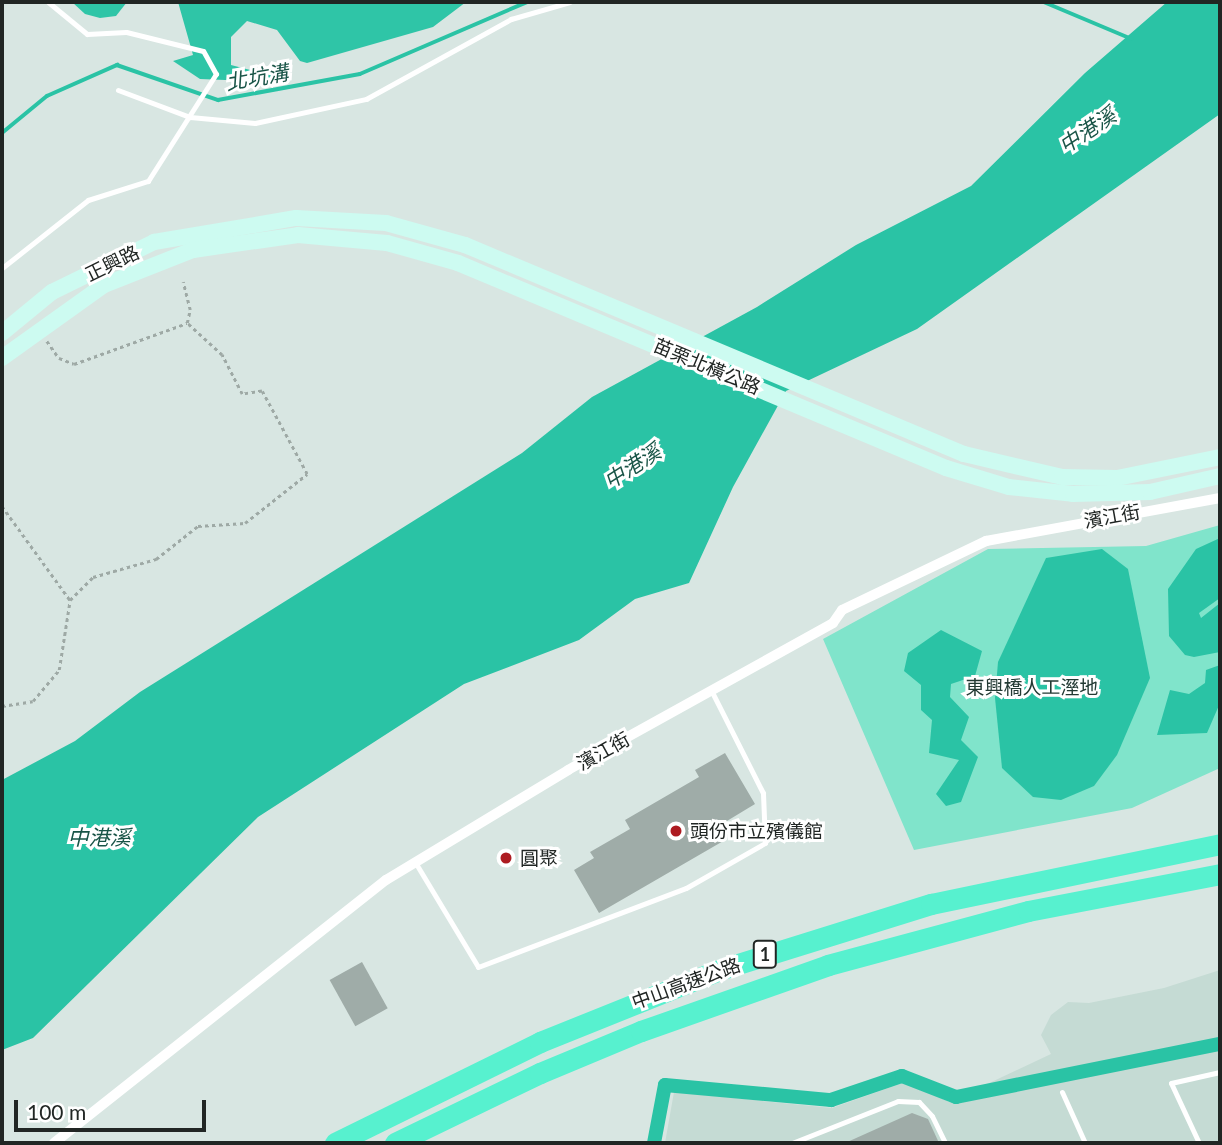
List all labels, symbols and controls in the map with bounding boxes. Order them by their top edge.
water label: 北坑溝 [224,59,290,95]
water label: 中港溪 [1054,102,1120,158]
street label: 正興路 [81,240,143,286]
street label: 苗栗北橫公路 [650,333,764,399]
water label: 中港溪 [599,438,665,494]
street label: 濱江街 [1082,500,1142,532]
park label: 東興橋人工溼地 [966,676,1098,698]
street label: 濱江街 [573,727,633,775]
place label: 頭份市立殯儀館 [690,820,823,842]
marker: 頭份市立殯儀館 [668,823,684,839]
water label: 中港溪 [68,824,130,850]
place label: 圓聚 [520,847,558,869]
marker: 圓聚 [498,850,514,866]
road number: 1 [753,939,777,968]
street label: 中山高速公路 [629,953,743,1013]
scale bar [18,1086,210,1130]
text: 100 m [27,1099,86,1124]

